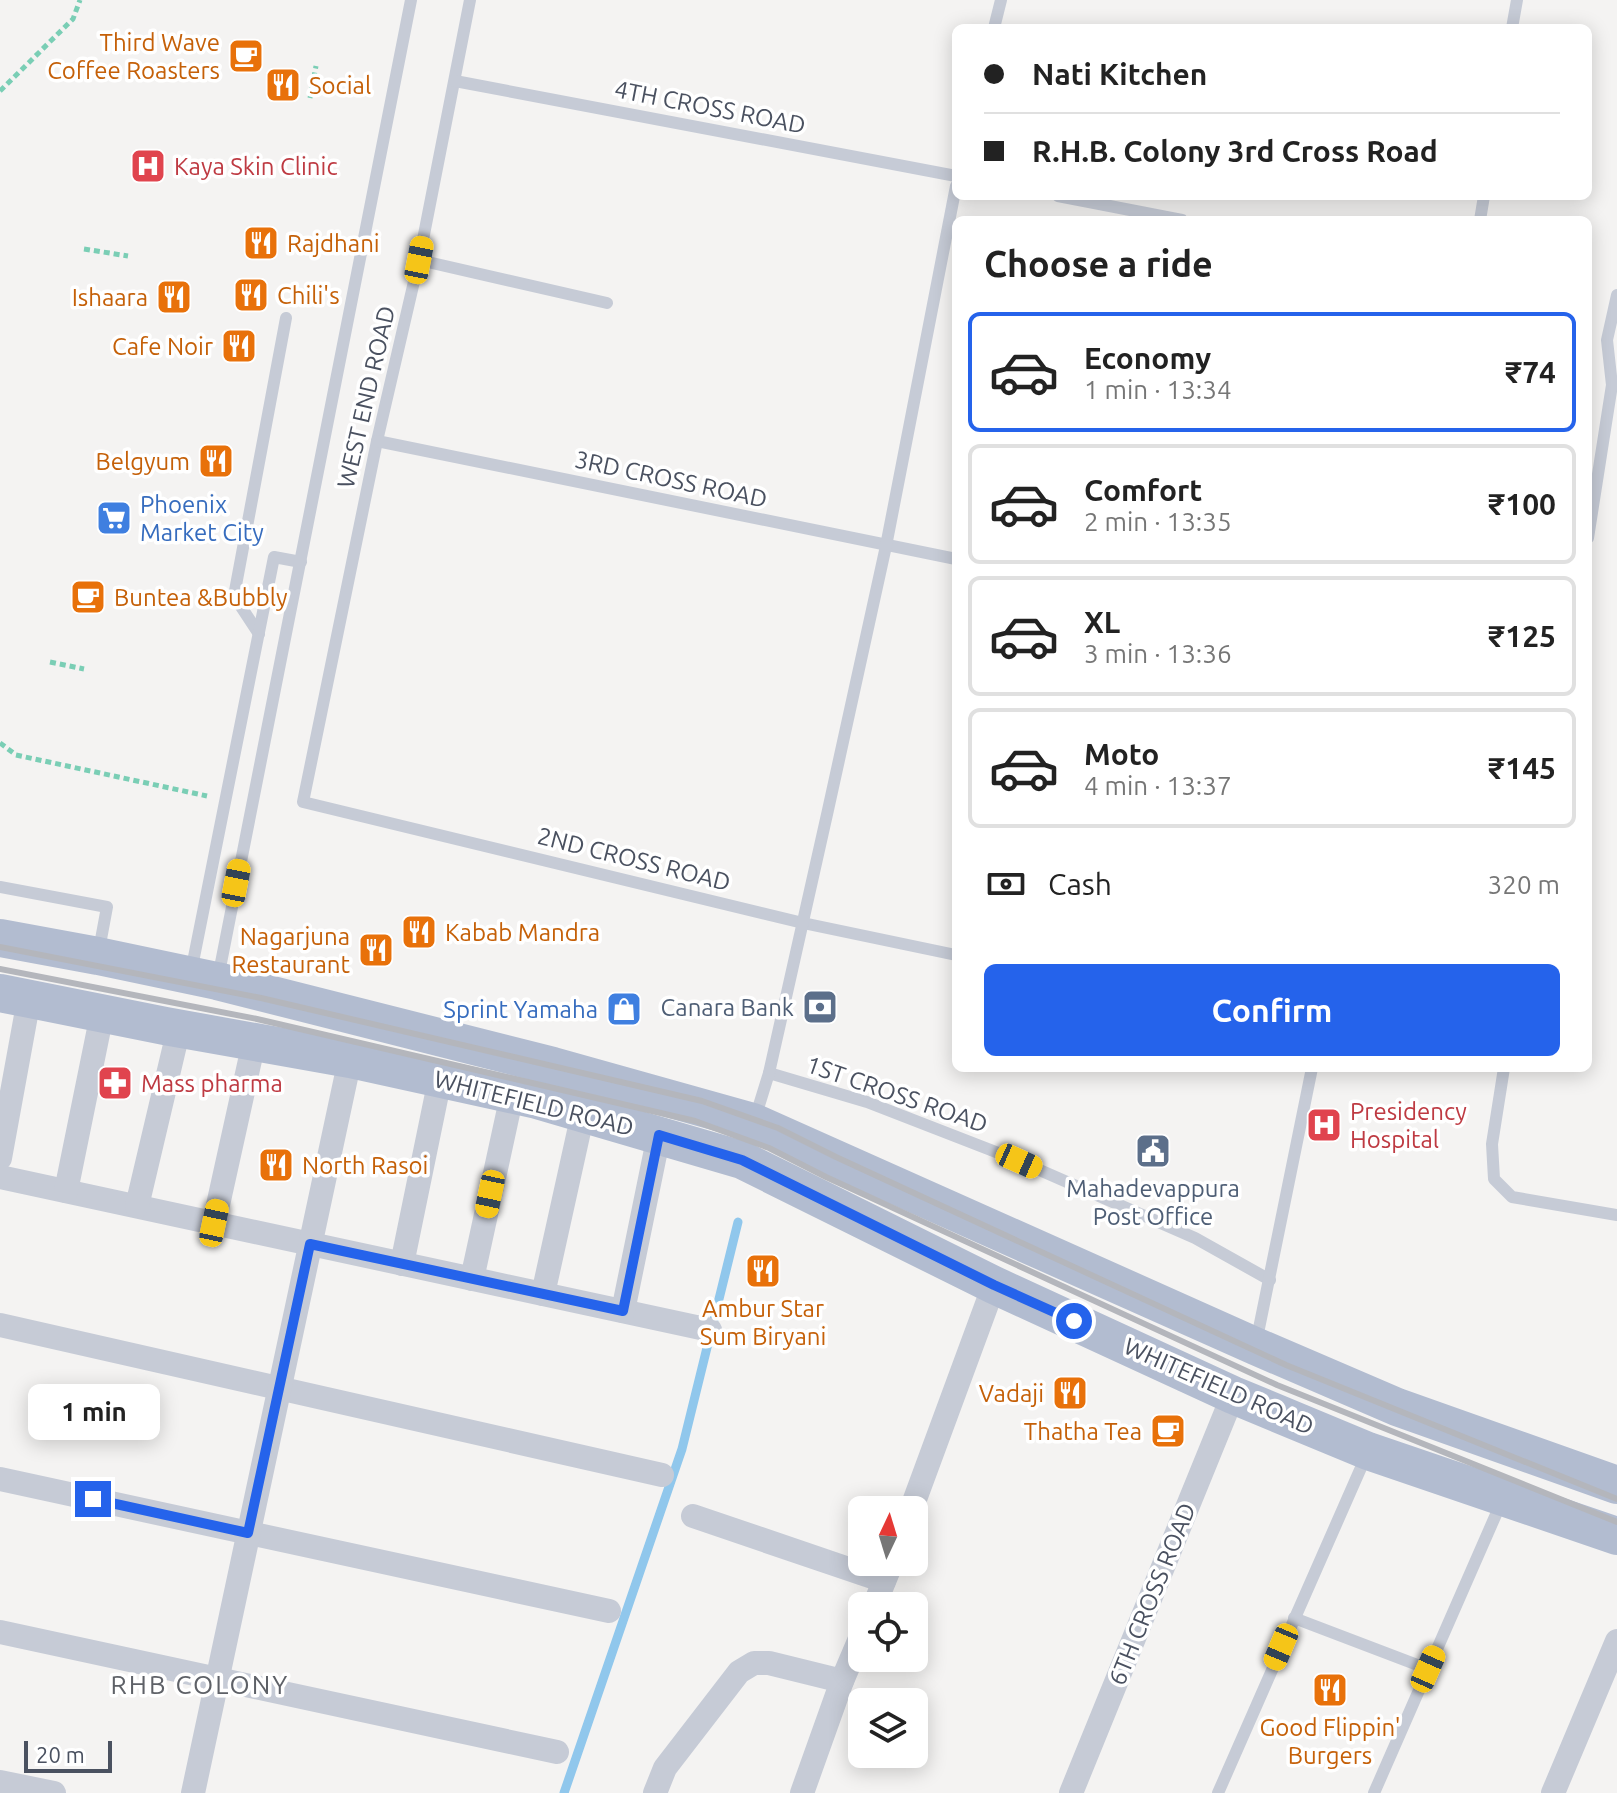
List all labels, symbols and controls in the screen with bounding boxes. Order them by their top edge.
place label: Third Wave Coffee Roasters [47,29,220,84]
cafe icon: Third Wave Coffee Roasters [227,37,265,75]
text: Nati Kitchen [1032,57,1207,91]
restaurant icon: Social [264,66,302,104]
place label: Social [309,72,371,99]
street label: 4TH CROSS ROAD [612,75,808,139]
text: R.H.B. Colony 3rd Cross Road [1032,134,1438,168]
hospital icon: Kaya Skin Clinic [129,147,167,185]
place label: Kaya Skin Clinic [174,153,338,180]
restaurant icon: Rajdhani [242,224,280,262]
place label: Rajdhani [287,230,380,257]
car [403,234,435,286]
text: Choose a ride [984,243,1213,284]
restaurant icon: Chili's [232,276,270,314]
restaurant icon: Ishaara [155,278,193,316]
place label: Chili's [277,282,340,309]
place label: Ishaara [72,284,148,311]
street label: WEST END ROAD [332,303,400,491]
restaurant icon: Cafe Noir [220,327,258,365]
place label: Cafe Noir [112,333,213,360]
icon: car [988,336,1060,408]
text: Economy [1084,341,1211,375]
text: ₹74 [1505,355,1556,389]
text: 1 min · 13:34 [1084,375,1232,404]
restaurant icon: Belgyum [197,442,235,480]
street label: 3RD CROSS ROAD [572,445,770,513]
place label: Belgyum [95,448,190,475]
icon: car [988,468,1060,540]
text: Comfort [1084,473,1202,507]
text: ₹100 [1488,487,1556,521]
place label: Phoenix Market City [140,491,264,546]
supermarket icon: Phoenix Market City [95,499,133,537]
text: 2 min · 13:35 [1084,507,1232,536]
cafe icon: Buntea &Bubbly [69,578,107,616]
place label: Buntea &Bubbly [114,584,288,611]
icon: car [988,600,1060,672]
text: XL [1084,605,1120,639]
text: ₹125 [1488,619,1556,653]
text: 3 min · 13:36 [1084,639,1232,668]
icon: car [988,732,1060,804]
text: Moto [1084,737,1159,771]
text: ₹145 [1488,751,1556,785]
text: 4 min · 13:37 [1084,771,1232,800]
street label: 2ND CROSS ROAD [535,822,733,896]
car [220,857,252,909]
icon: cash [984,862,1028,906]
text: Cash [1048,867,1112,901]
text: 320 m [1488,870,1560,899]
restaurant icon: Kabab Mandra [400,913,438,951]
place label: Kabab Mandra [445,919,600,946]
place label: Nagarjuna Restaurant [231,923,351,978]
restaurant icon: Nagarjuna Restaurant [357,931,395,969]
button: Confirm [984,964,1560,1056]
bank icon: Canara Bank [801,988,839,1026]
shop icon: Sprint Yamaha [605,990,643,1028]
place label: Canara Bank [661,994,794,1021]
place label: Sprint Yamaha [443,996,598,1023]
street label: 1ST CROSS ROAD [803,1050,991,1138]
pharmacy icon: Mass pharma [96,1064,134,1102]
street label: WHITEFIELD ROAD [431,1065,637,1141]
place label: Mass pharma [141,1070,283,1097]
place label: Presidency Hospital [1350,1098,1467,1153]
hospital icon: Presidency Hospital [1305,1106,1343,1144]
public building icon: Mahadevappura Post Office [1134,1132,1172,1170]
car [992,1140,1046,1182]
restaurant icon: North Rasoi [257,1146,295,1184]
place label: North Rasoi [302,1152,428,1179]
car [473,1168,507,1220]
place label: Mahadevappura Post Office [1066,1175,1240,1230]
car [197,1197,231,1249]
restaurant icon: Ambur Star Sum Biryani [744,1252,782,1290]
place label: Ambur Star Sum Biryani [700,1295,826,1350]
route start [1056,1303,1092,1339]
street label: WHITEFIELD ROAD [1120,1332,1318,1440]
restaurant icon: Vadaji [1051,1374,1089,1412]
place label: Vadaji [979,1380,1044,1407]
callout: 1 min [27,1383,159,1439]
text: 1 min [61,1397,127,1426]
cafe icon: Thatha Tea [1149,1412,1187,1450]
place label: Thatha Tea [1024,1418,1142,1445]
route end [75,1481,111,1517]
north arrow [848,1496,928,1576]
map controls [848,1496,928,1768]
street label: 6TH CROSS ROAD [1103,1499,1201,1689]
button: locate [848,1592,928,1672]
car [1261,1620,1301,1674]
car [1407,1642,1449,1696]
district label: RHB COLONY [111,1670,289,1699]
restaurant icon: Good Flippin' Burgers [1311,1671,1349,1709]
button: layers [848,1688,928,1768]
place label: Good Flippin' Burgers [1259,1714,1401,1769]
scale bar [24,1737,112,1773]
text: 20 m [36,1742,85,1767]

